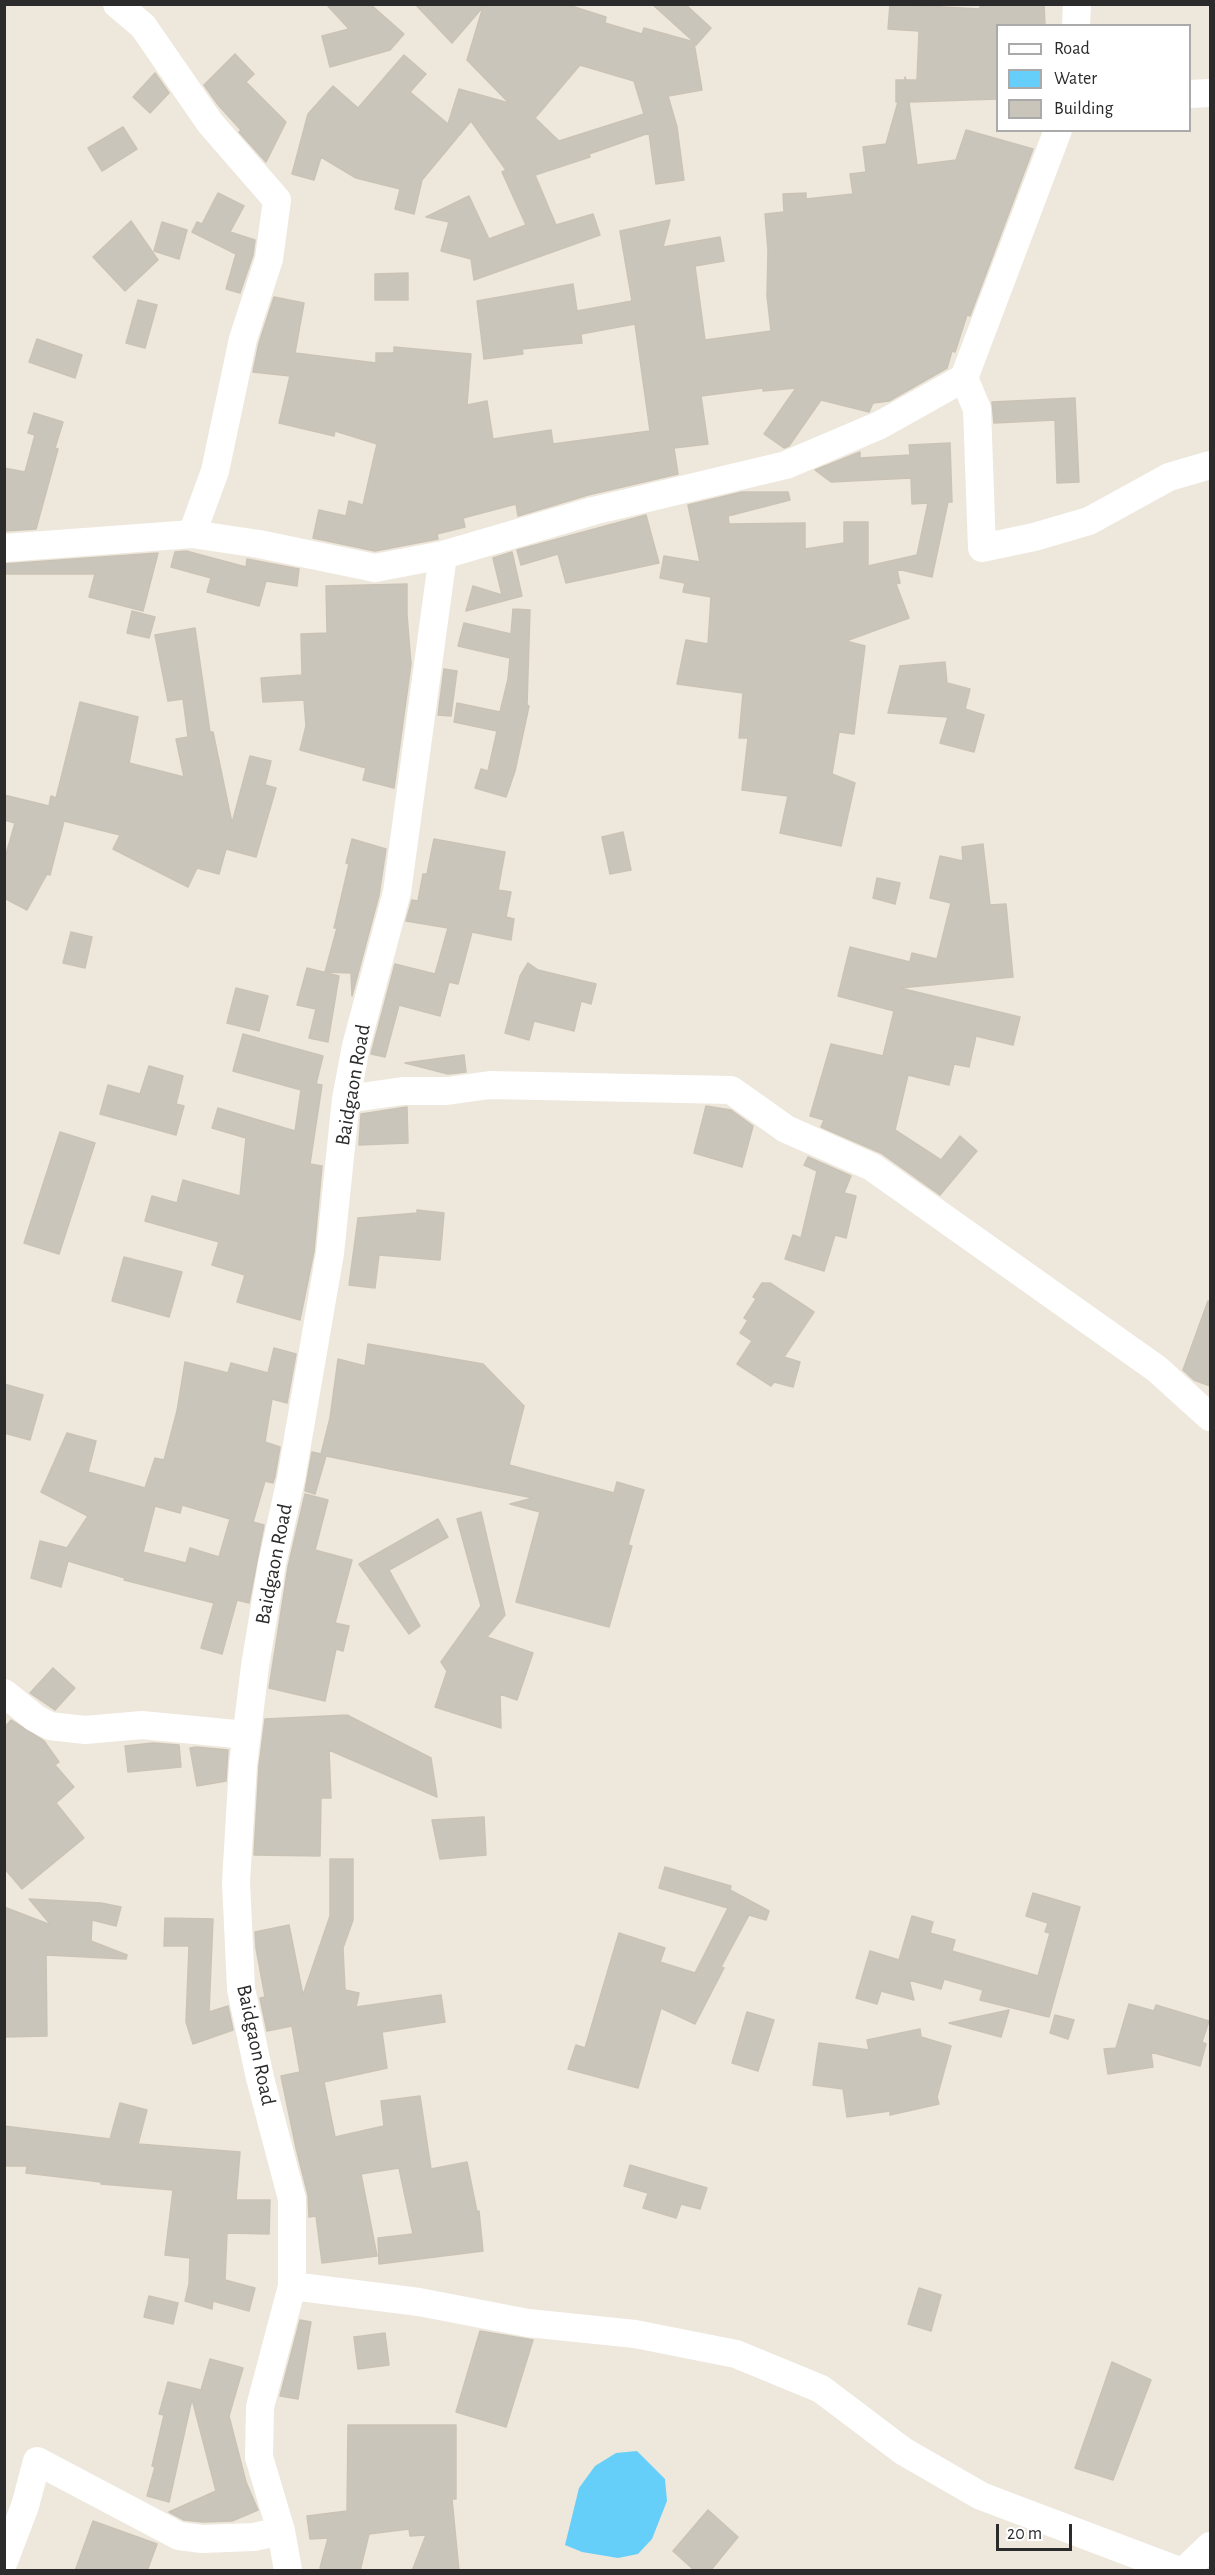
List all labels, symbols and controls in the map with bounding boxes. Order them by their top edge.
legend [996,24,1191,132]
text: Road [1054,40,1090,58]
text: Water [1054,70,1097,88]
text: Building [1054,100,1113,118]
street label: Baidgaon Road [330,1022,376,1148]
street label: Baidgaon Road [250,1501,298,1627]
street label: Baidgaon Road [231,1982,281,2108]
scale bar [999,2512,1076,2550]
text: 20 m [1007,2525,1042,2543]

